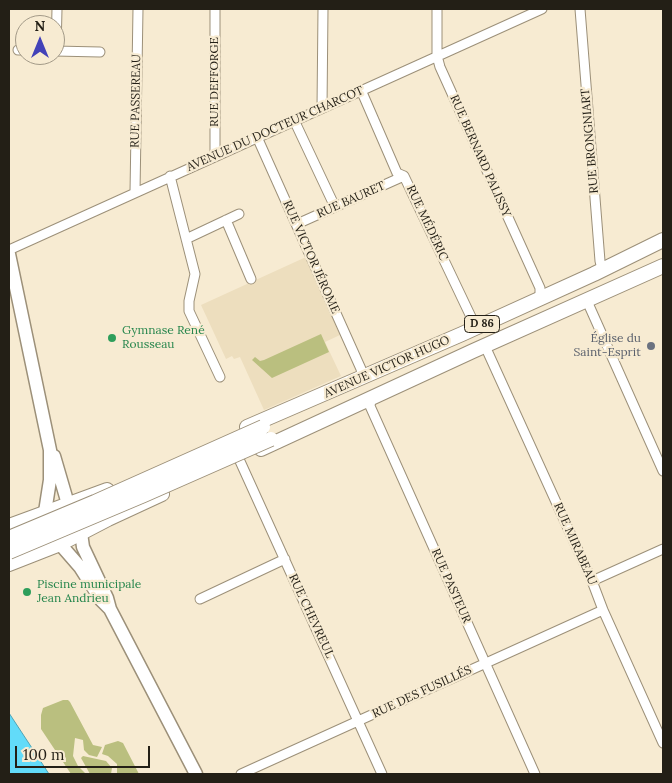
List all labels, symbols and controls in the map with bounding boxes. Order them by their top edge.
north arrow [15,15,65,65]
text: N [35,17,45,35]
street label: RUE DEFFORGE [208,37,222,127]
street label: RUE PASSEREAU [128,54,144,148]
street label: AVENUE DU DOCTEUR CHARCOT [184,83,366,175]
street label: RUE BRONGNIART [578,88,602,194]
street label: RUE BERNARD PALISSY [447,93,513,219]
street label: RUE BAURET [315,179,387,221]
street label: RUE MÉDÉRIC [403,183,451,263]
street label: RUE VICTOR JÉROME [280,198,342,316]
road number: D 86 [464,316,500,332]
place label: Gymnase René Rousseau [122,324,205,352]
marker: Gymnase René Rousseau [106,332,118,344]
place label: Église du Saint-Esprit [574,332,641,360]
street label: AVENUE VICTOR HUGO [322,333,452,401]
marker: Église du Saint-Esprit [645,340,657,352]
street label: RUE MIRABEAU [550,500,600,588]
street label: RUE PASTEUR [428,547,474,625]
street label: RUE CHEVREUL [285,572,337,660]
place label: Piscine municipale Jean Andrieu [37,578,141,606]
marker: Piscine municipale Jean Andrieu [21,586,33,598]
street label: RUE DES FUSILLÉS [370,663,474,721]
scale bar [18,736,152,768]
text: 100 m [23,745,64,764]

